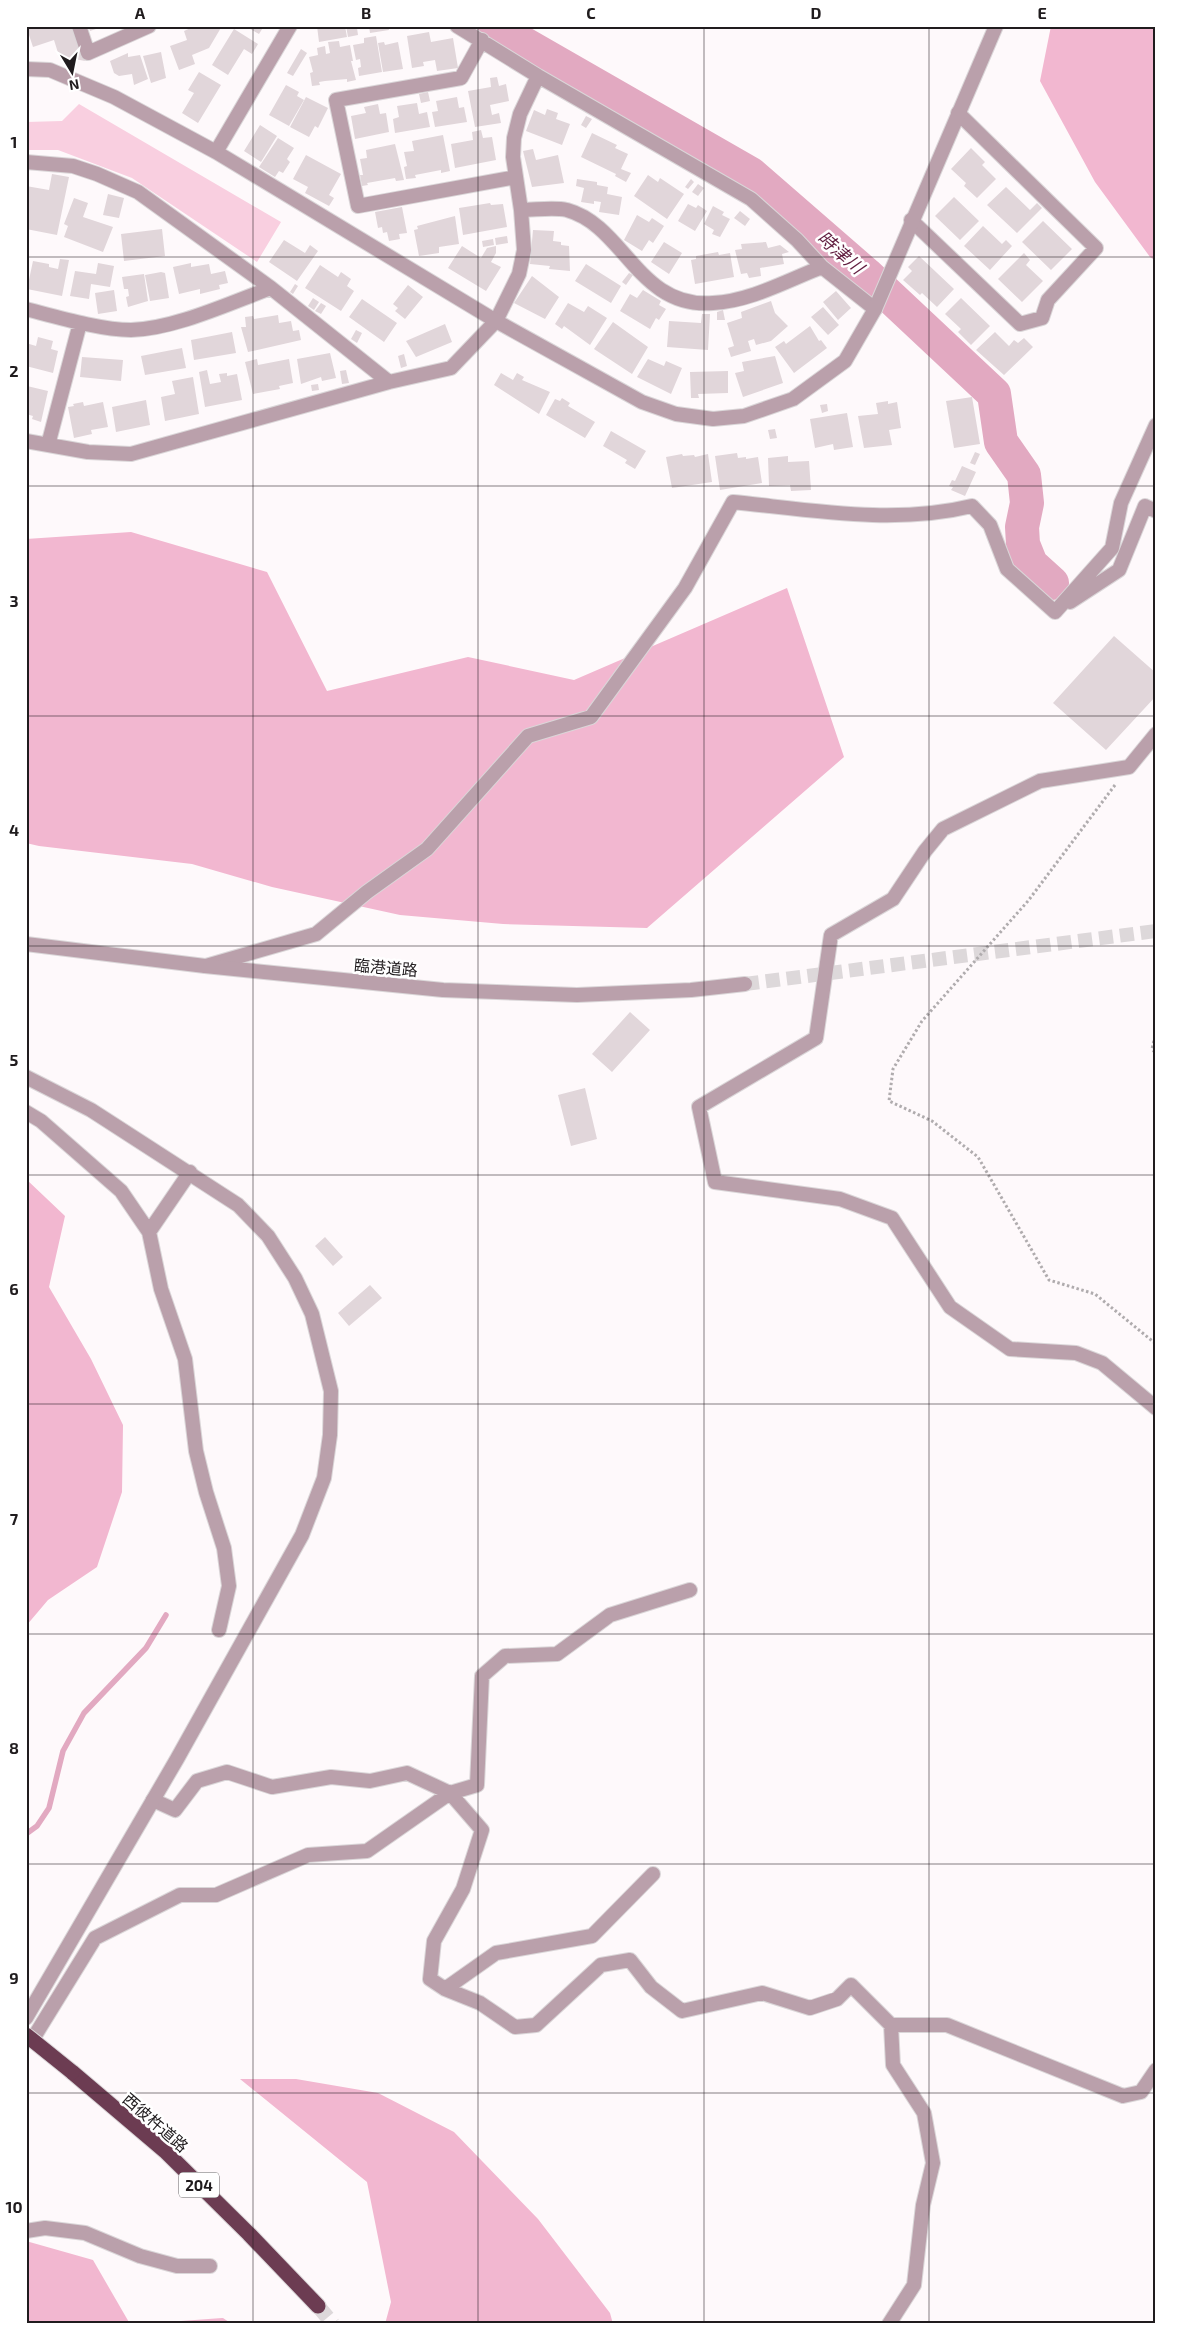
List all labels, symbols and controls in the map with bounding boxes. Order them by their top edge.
text: A [135,3,146,22]
text: B [361,3,371,22]
text: C [586,3,596,22]
text: D [811,3,822,22]
text: E [1037,3,1047,22]
north arrow [48,48,98,98]
text: N [68,76,81,95]
text: 1 [11,132,17,151]
water label: 時津川 [813,226,870,279]
text: 2 [9,361,19,380]
text: 3 [9,591,19,610]
text: 4 [9,820,19,839]
street label: 臨港道路 [353,955,419,979]
text: 5 [10,1050,19,1069]
text: 6 [9,1279,19,1298]
text: 7 [10,1509,19,1528]
text: 8 [9,1738,19,1757]
text: 9 [9,1968,19,1987]
street label: 西彼杵道路 [120,2089,192,2155]
road number: 204 [179,2172,219,2198]
text: 10 [5,2197,23,2216]

